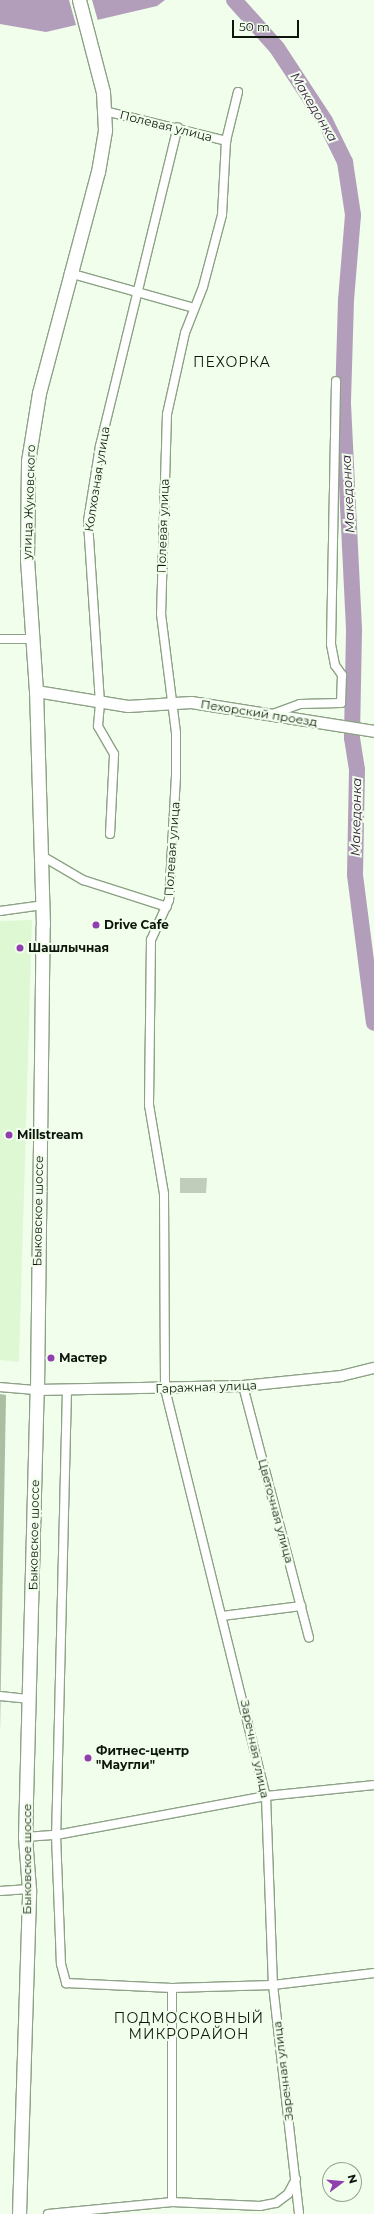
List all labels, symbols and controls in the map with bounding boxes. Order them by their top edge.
scale bar [234,12,301,38]
text: 50 m [239,19,270,34]
water label: Македонка [287,69,341,145]
street label: Полевая улица [118,108,214,144]
district label: ПЕХОРКА [193,354,271,370]
street label: Колхозная улица [82,425,112,533]
street label: улица Жуковского [20,444,38,560]
water label: Македонка [338,454,358,534]
street label: Полевая улица [154,478,172,574]
street label: Пехорский проезд [200,697,318,729]
water label: Македонка [348,778,364,856]
street label: Полевая улица [162,801,182,897]
place label: Drive Cafe [104,918,169,932]
marker: Drive Cafe [91,920,101,930]
place label: Шашлычная [28,941,109,955]
marker: Шашлычная [15,943,25,953]
place label: Millstream [17,1128,83,1142]
marker: Millstream [4,1130,14,1140]
street label: Быковское шоссе [30,1155,46,1267]
place label: Мастер [59,1351,107,1365]
marker: Мастер [46,1353,56,1363]
street label: Гаражная улица [155,1378,257,1396]
street label: Цветочная улица [255,1457,297,1565]
street label: Быковское шоссе [26,1479,42,1591]
street label: Заречная улица [238,1698,272,1800]
place label: Фитнес-центр "Маугли" [96,1744,189,1772]
marker: Фитнес-центр "Маугли" [83,1753,93,1763]
street label: Быковское шоссе [20,1803,34,1915]
district label: ПОДМОСКОВНЫЙ МИКРОРАЙОН [114,2010,264,2042]
street label: Заречная улица [270,2020,296,2122]
north arrow [322,2162,362,2202]
text: N [345,2173,361,2185]

